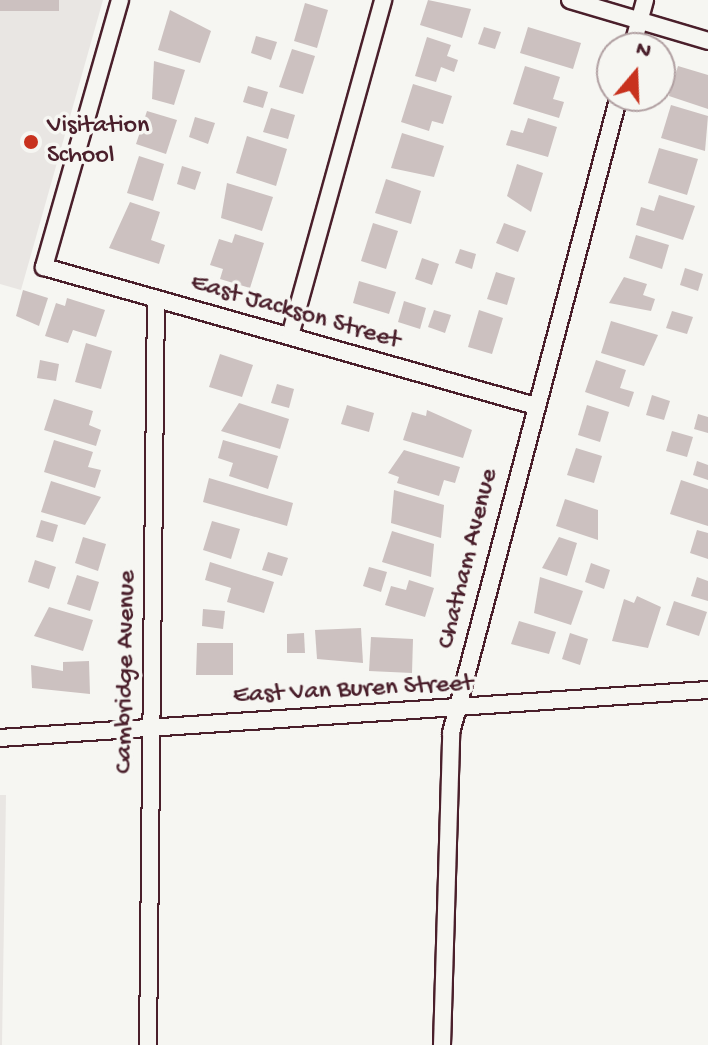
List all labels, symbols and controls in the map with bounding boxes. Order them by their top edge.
north arrow [596,32,676,112]
text: N [632,37,654,66]
place label: Visitation School [47,111,149,172]
marker: Visitation School [22,133,40,151]
street label: East Jackson Street [187,268,403,358]
street label: Chatham Avenue [432,466,506,652]
street label: Cambridge Avenue [110,570,144,774]
street label: East Van Buren Street [232,669,474,713]

